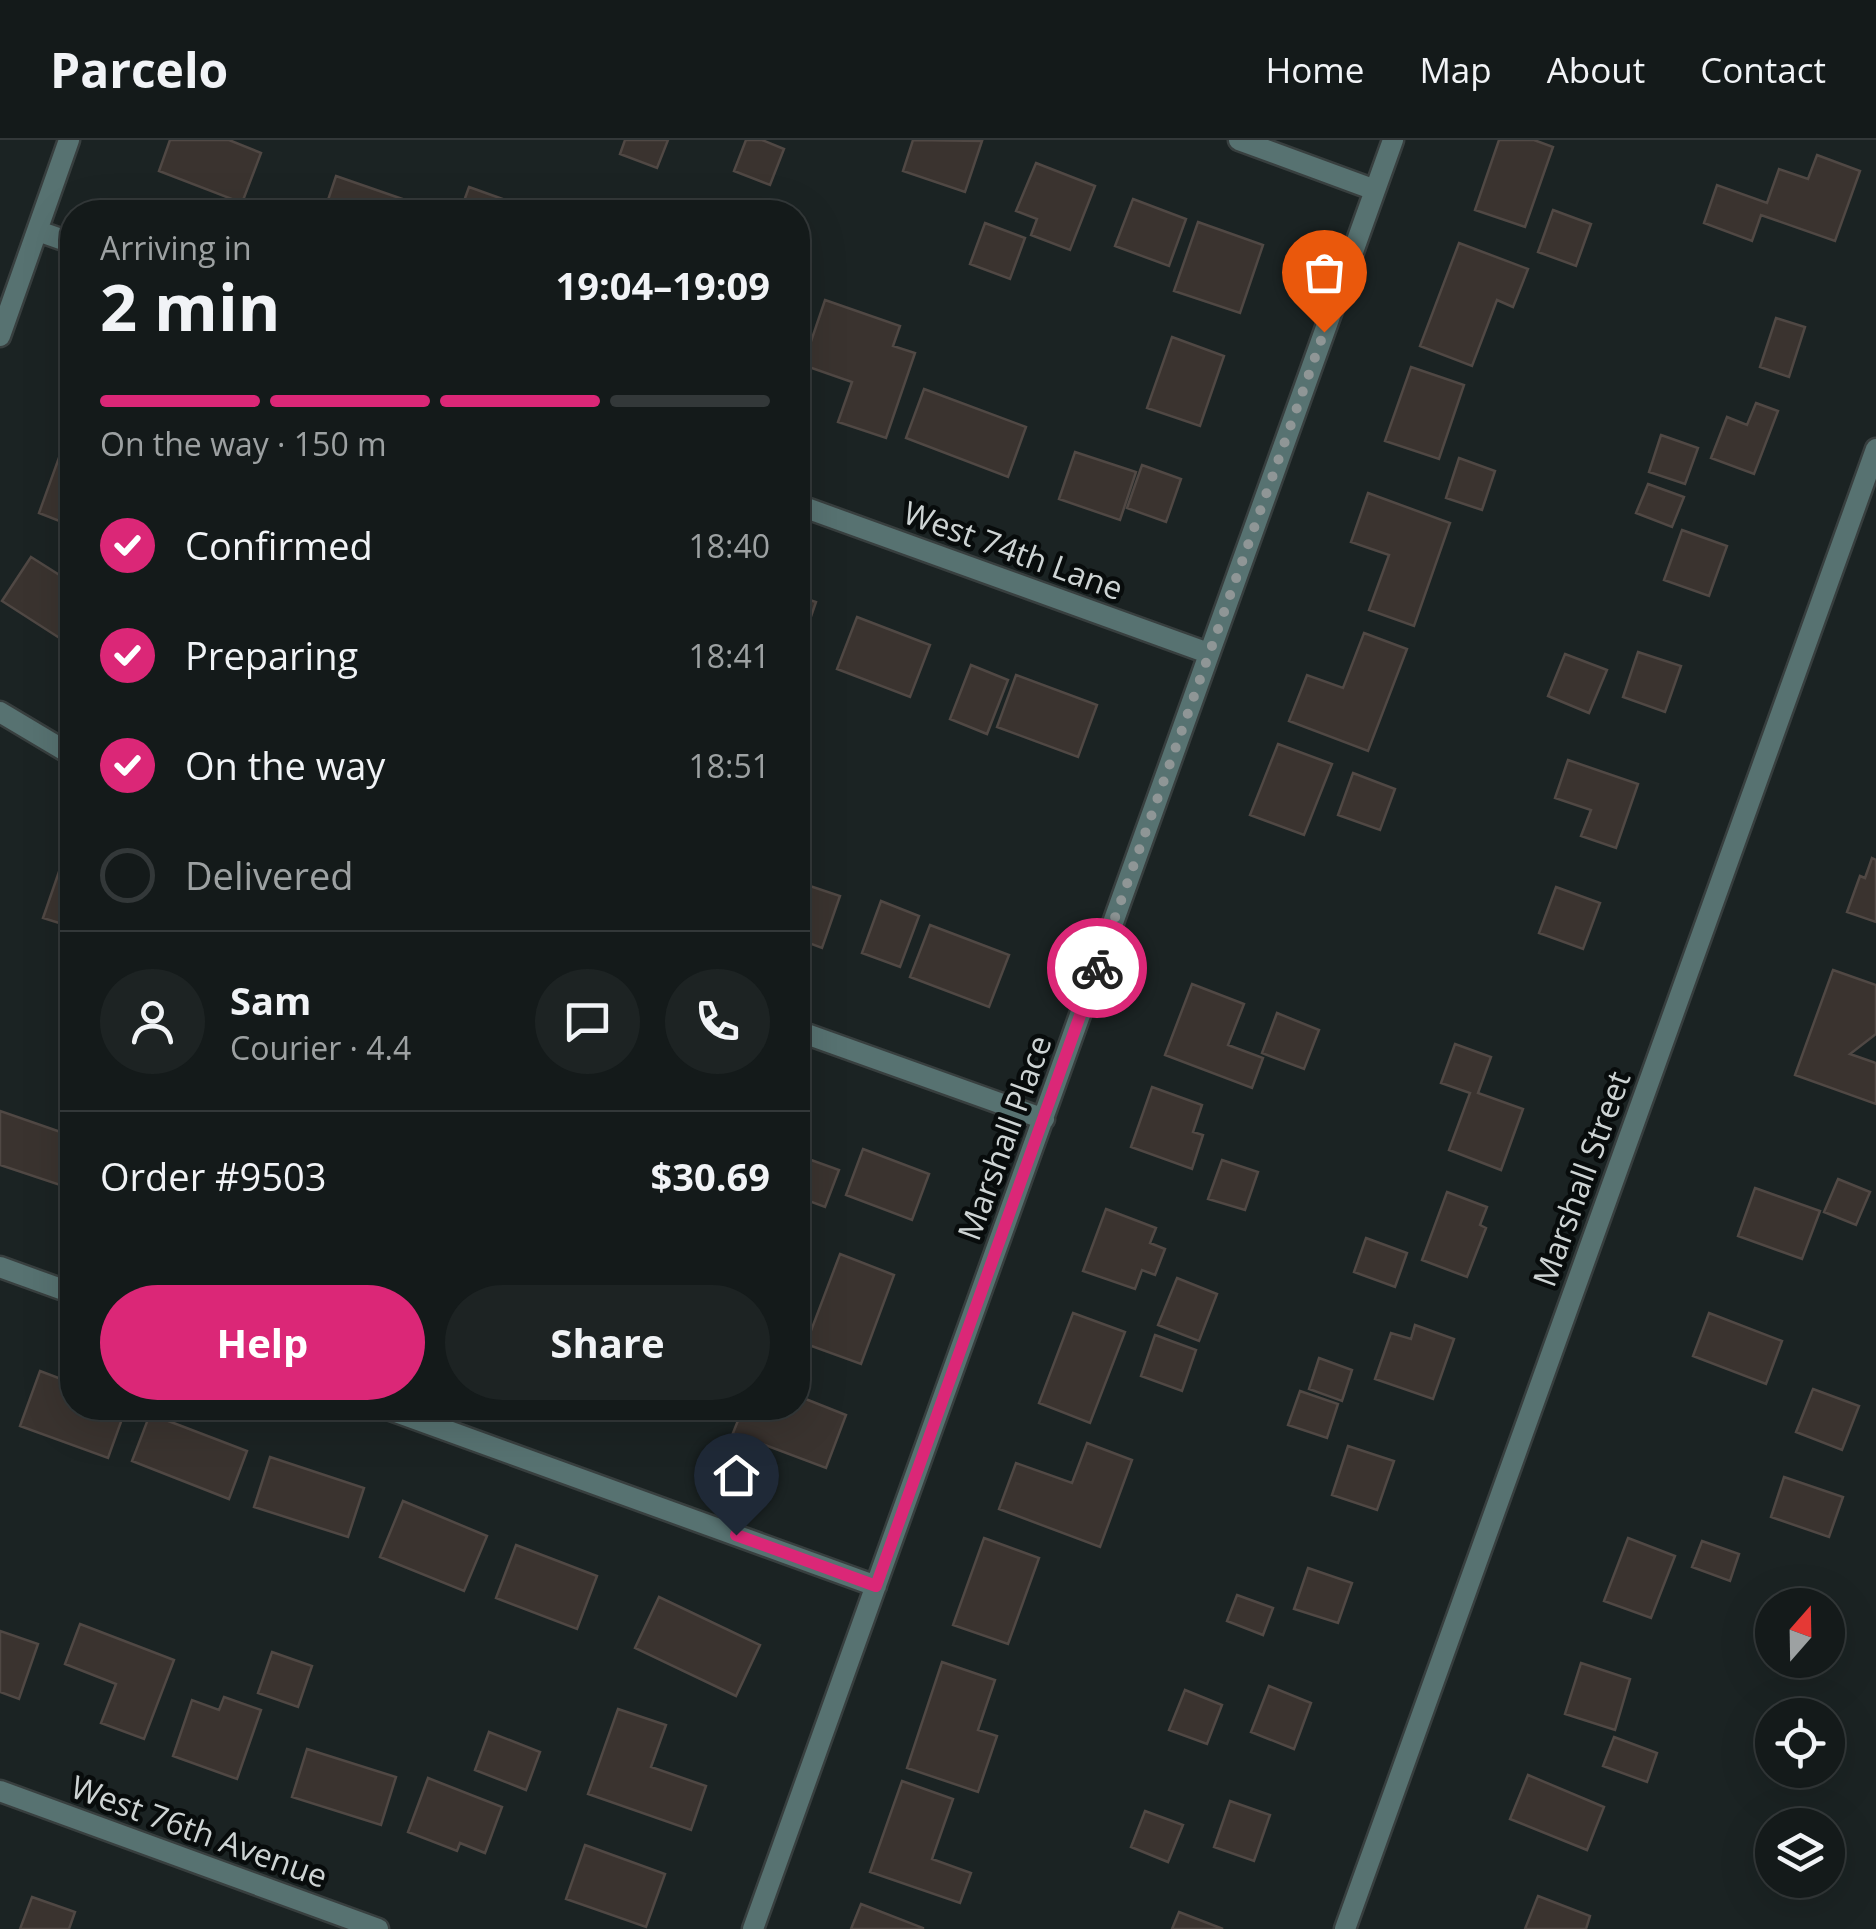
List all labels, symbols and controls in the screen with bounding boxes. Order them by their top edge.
text: Parcelo [50,37,228,102]
text: Home [1265,46,1364,93]
text: Map [1419,46,1492,93]
text: About [1547,46,1645,93]
text: Contact [1700,46,1826,93]
text: Arriving in [100,226,252,269]
pin [1282,230,1367,333]
icon: bag [1297,245,1352,300]
text: 19:04–19:09 [556,259,770,311]
text: 2 min [100,262,280,350]
text: On the way · 150 m [100,422,387,465]
street label: West 74th Lane [898,490,1129,609]
icon: check [100,518,155,573]
text: Confirmed [185,519,373,571]
text: 18:40 [688,524,770,567]
icon: check [100,628,155,683]
text: Preparing [185,629,358,681]
text: 18:41 [688,634,770,677]
icon: check [100,738,155,793]
text: On the way [185,739,385,791]
text: 18:51 [688,744,770,787]
text: Delivered [185,849,354,901]
courier [1047,918,1147,1018]
icon: bike [1070,941,1125,996]
button: person [100,969,205,1074]
button: chat [535,969,640,1074]
button: phone [665,969,770,1074]
text: Sam [230,974,311,1026]
text: Courier · 4.4 [230,1026,411,1069]
street label: Marshall Place [947,1029,1061,1246]
street label: Marshall Street [1522,1065,1639,1292]
text: Order #9503 [100,1150,327,1202]
text: $30.69 [651,1150,770,1202]
button: Help [100,1285,425,1400]
button: Share [445,1285,770,1400]
pin [694,1433,779,1536]
icon: home [709,1448,764,1503]
north arrow [1755,1588,1845,1678]
map controls [1755,1588,1845,1898]
button: locate [1755,1698,1845,1788]
street label: West 76th Avenue [65,1764,334,1897]
button: layers [1755,1808,1845,1898]

